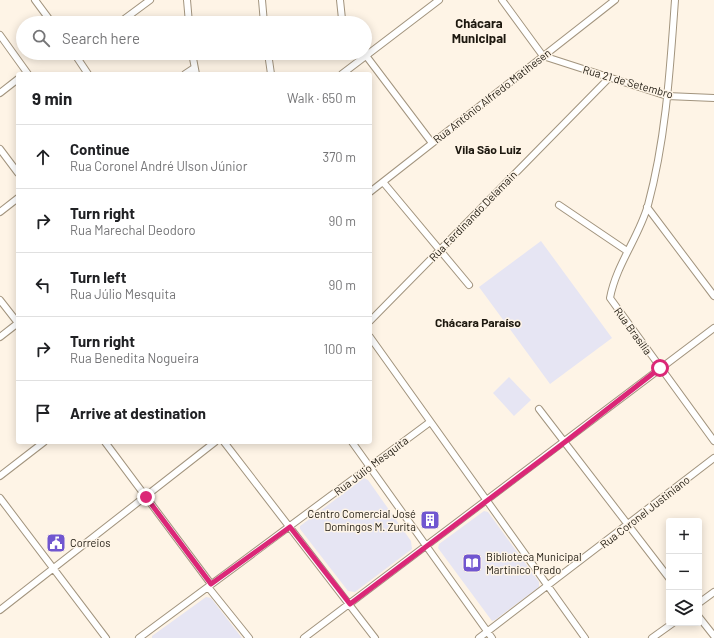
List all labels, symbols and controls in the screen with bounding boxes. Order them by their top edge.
district label: Chácara Municipal [452,15,506,46]
search box [16,16,372,60]
icon: search [30,27,52,49]
text: Search here [62,29,140,47]
street label: Rua Antônio Alfredo Matihesen [430,46,553,146]
street label: Rua 21 de Setembro [582,62,675,101]
text: 9 min [32,88,72,108]
text: Walk · 650 m [287,90,356,106]
text: Continue [70,140,130,158]
district label: Vila São Luiz [455,142,522,156]
icon: ahead [32,146,54,168]
text: 370 m [322,149,356,165]
text: Rua Coronel André Ulson Júnior [70,158,247,174]
street label: Rua Ferdinando Delamain [426,168,519,264]
text: Turn right [70,204,135,222]
icon: right [32,210,54,232]
text: 90 m [329,213,356,229]
text: Rua Marechal Deodoro [70,222,196,238]
text: Turn left [70,268,126,286]
icon: left [32,274,54,296]
text: 90 m [329,277,356,293]
text: Rua Júlio Mesquita [70,286,176,302]
street label: Rua Brasília [612,304,655,357]
district label: Chácara Paraíso [435,315,521,329]
text: Turn right [70,332,135,350]
icon: right [32,338,54,360]
text: 100 m [323,341,356,357]
text: Rua Benedita Nogueira [70,350,199,366]
route start [651,359,669,377]
icon: arrive [32,402,54,424]
text: Arrive at destination [70,404,206,422]
street label: Rua Júlio Mesquita [331,433,410,498]
street label: Rua Coronel Justiniano [597,473,692,551]
route end [137,488,155,506]
place label: Centro Comercial José Domingos M. Zurita [308,507,416,533]
building icon: Centro Comercial José Domingos M. Zurita [419,509,441,531]
map controls [666,518,702,626]
button: + [666,518,702,554]
public building icon: Correios [45,532,67,554]
place label: Correios [70,536,111,549]
place label: Biblioteca Municipal Martinico Prado [486,550,581,576]
library icon: Biblioteca Municipal Martinico Prado [461,552,483,574]
button: − [666,554,702,590]
button: layers [666,590,702,626]

